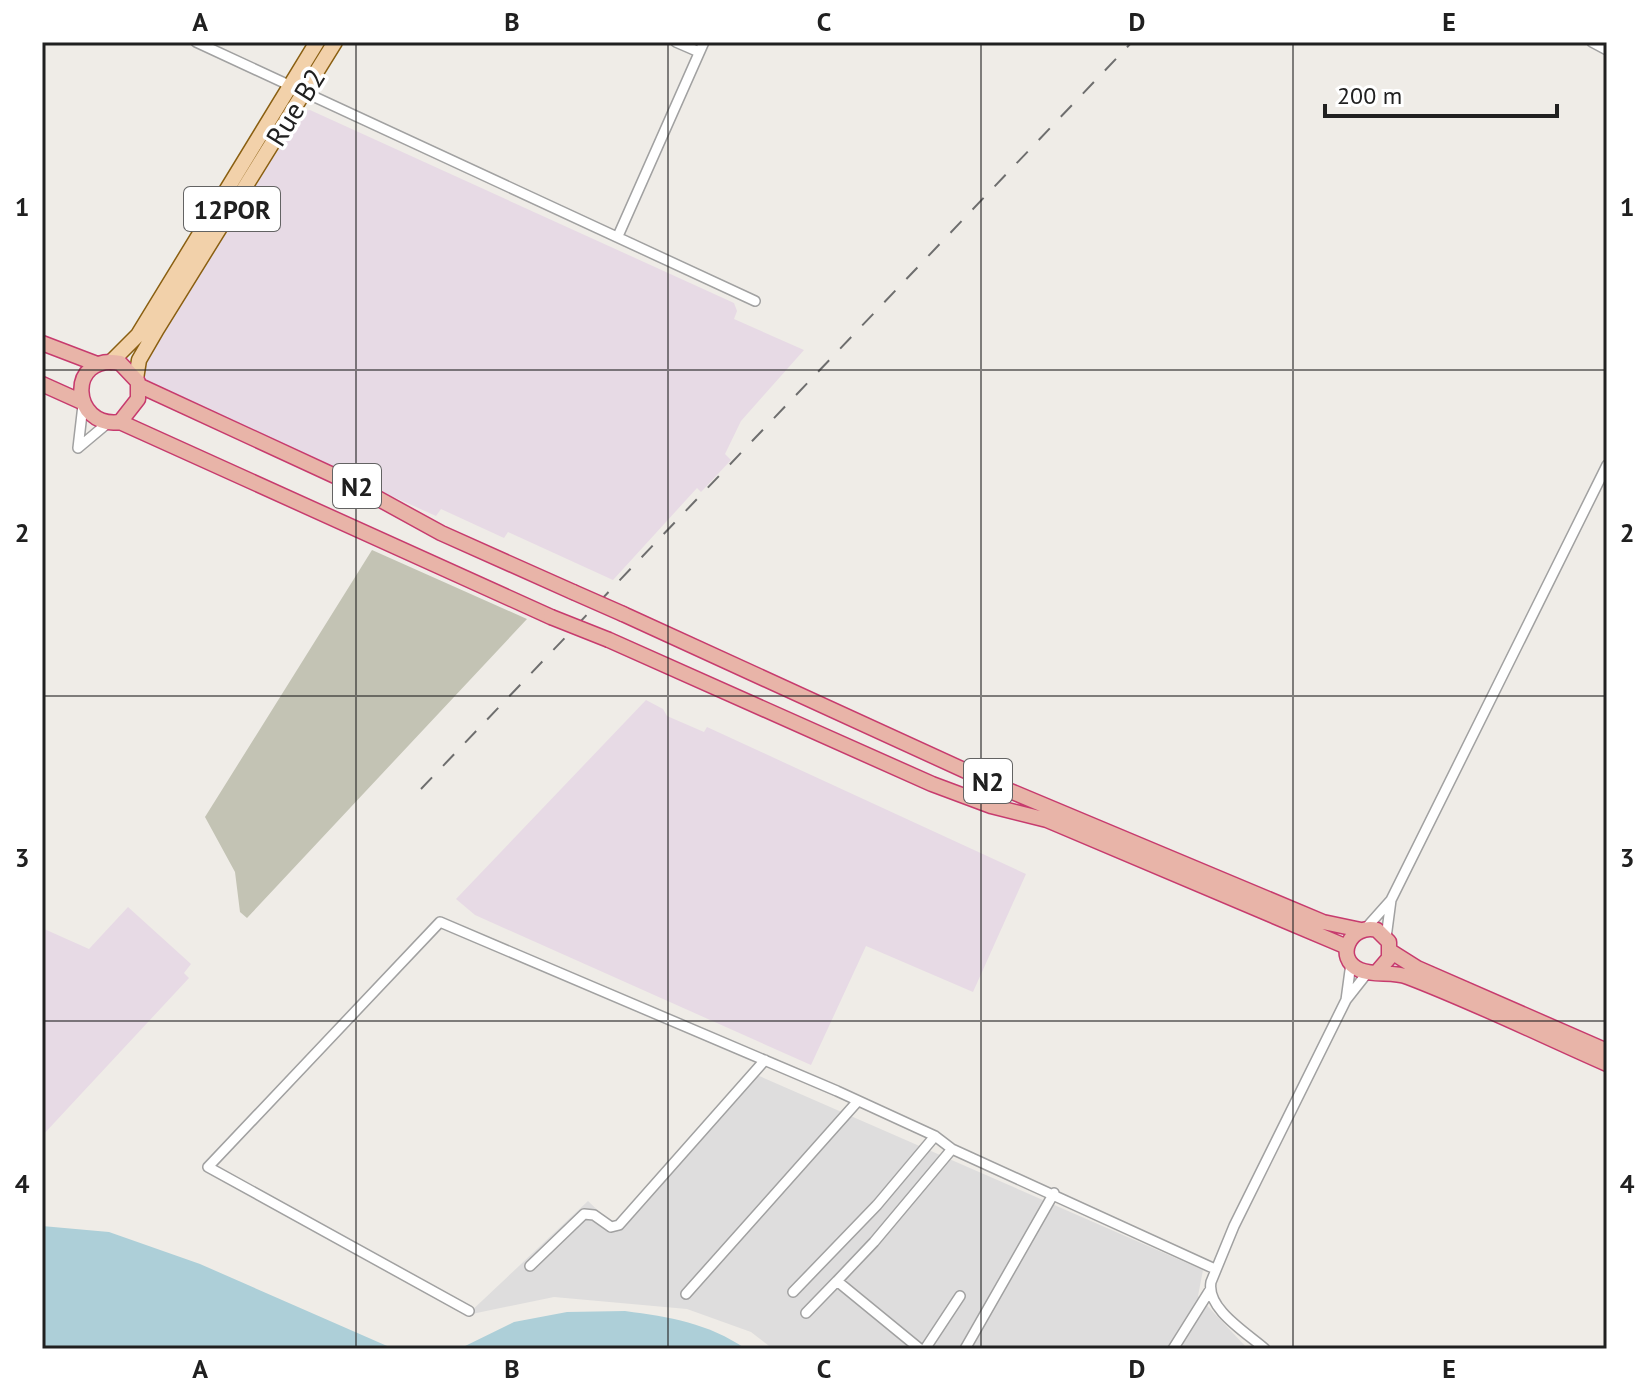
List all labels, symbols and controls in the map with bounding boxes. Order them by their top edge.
text: A [192,5,208,38]
text: B [504,5,520,38]
text: C [817,5,831,38]
text: D [1129,5,1145,38]
text: E [1442,5,1456,38]
street label: Rue B2 [257,61,333,153]
scale bar [1325,68,1557,118]
text: 200 m [1337,80,1402,111]
road number: 12POR [184,187,280,231]
text: 1 [15,190,29,223]
text: 1 [1620,190,1634,223]
road number: N2 [333,464,381,508]
text: 2 [15,516,29,549]
text: 2 [1620,516,1634,549]
road number: N2 [964,759,1012,803]
text: 3 [15,841,29,874]
text: 3 [1620,841,1634,874]
text: 4 [15,1167,30,1200]
text: 4 [1620,1167,1635,1200]
text: A [192,1352,208,1385]
text: B [504,1352,520,1385]
text: C [817,1352,831,1385]
text: D [1129,1352,1145,1385]
text: E [1442,1352,1456,1385]

